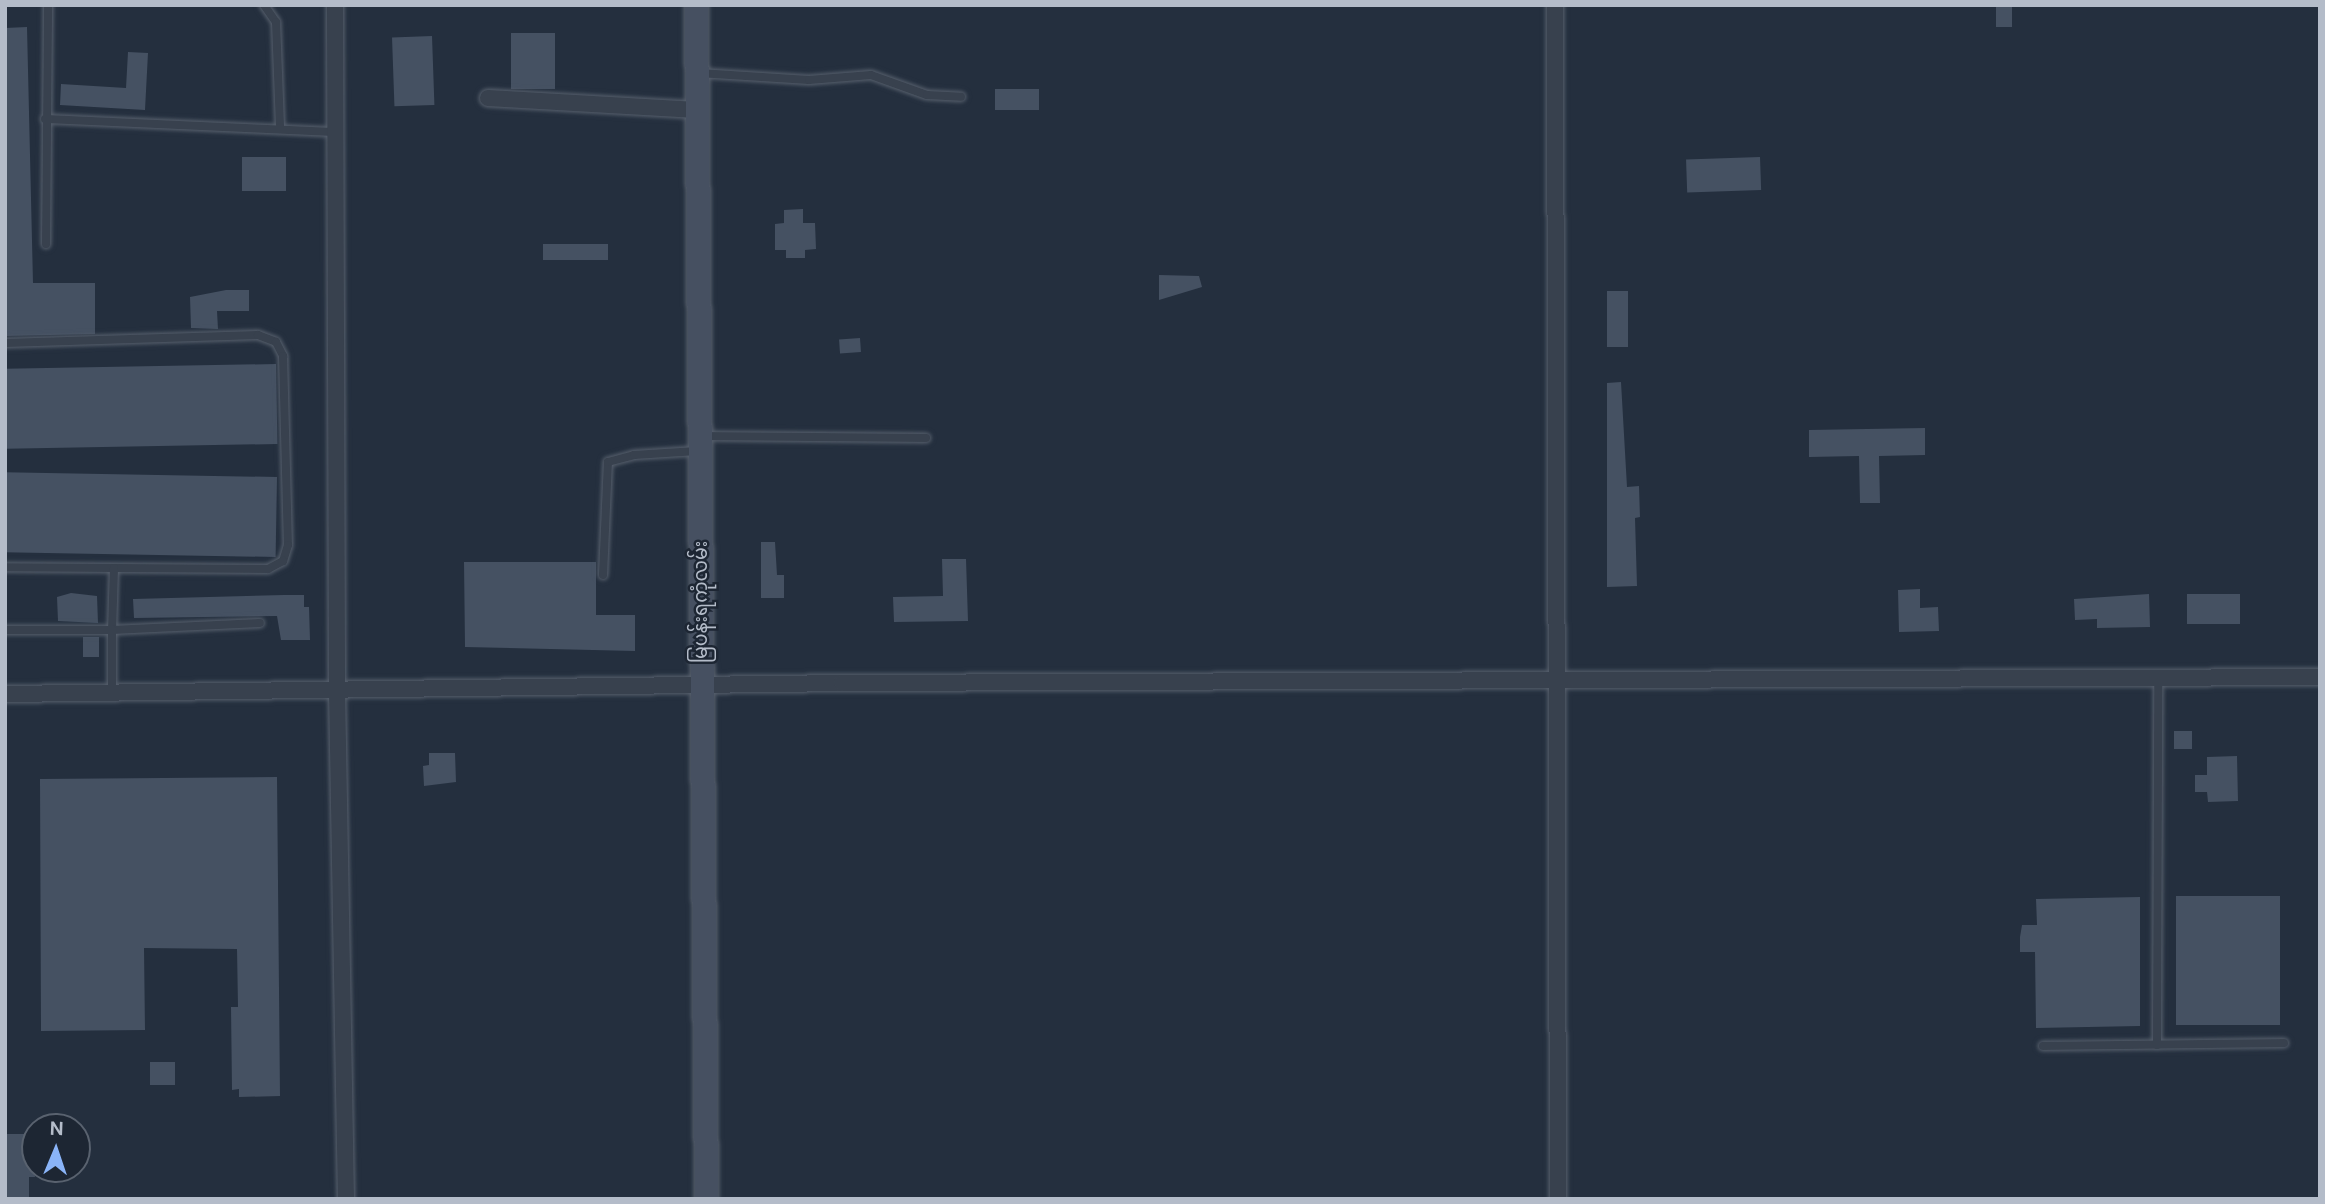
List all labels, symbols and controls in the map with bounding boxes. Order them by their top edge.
street label: မြပန်းရကုံလမ်း [690,541,712,663]
north arrow [21,1113,91,1183]
text: N [49,1116,64,1141]

